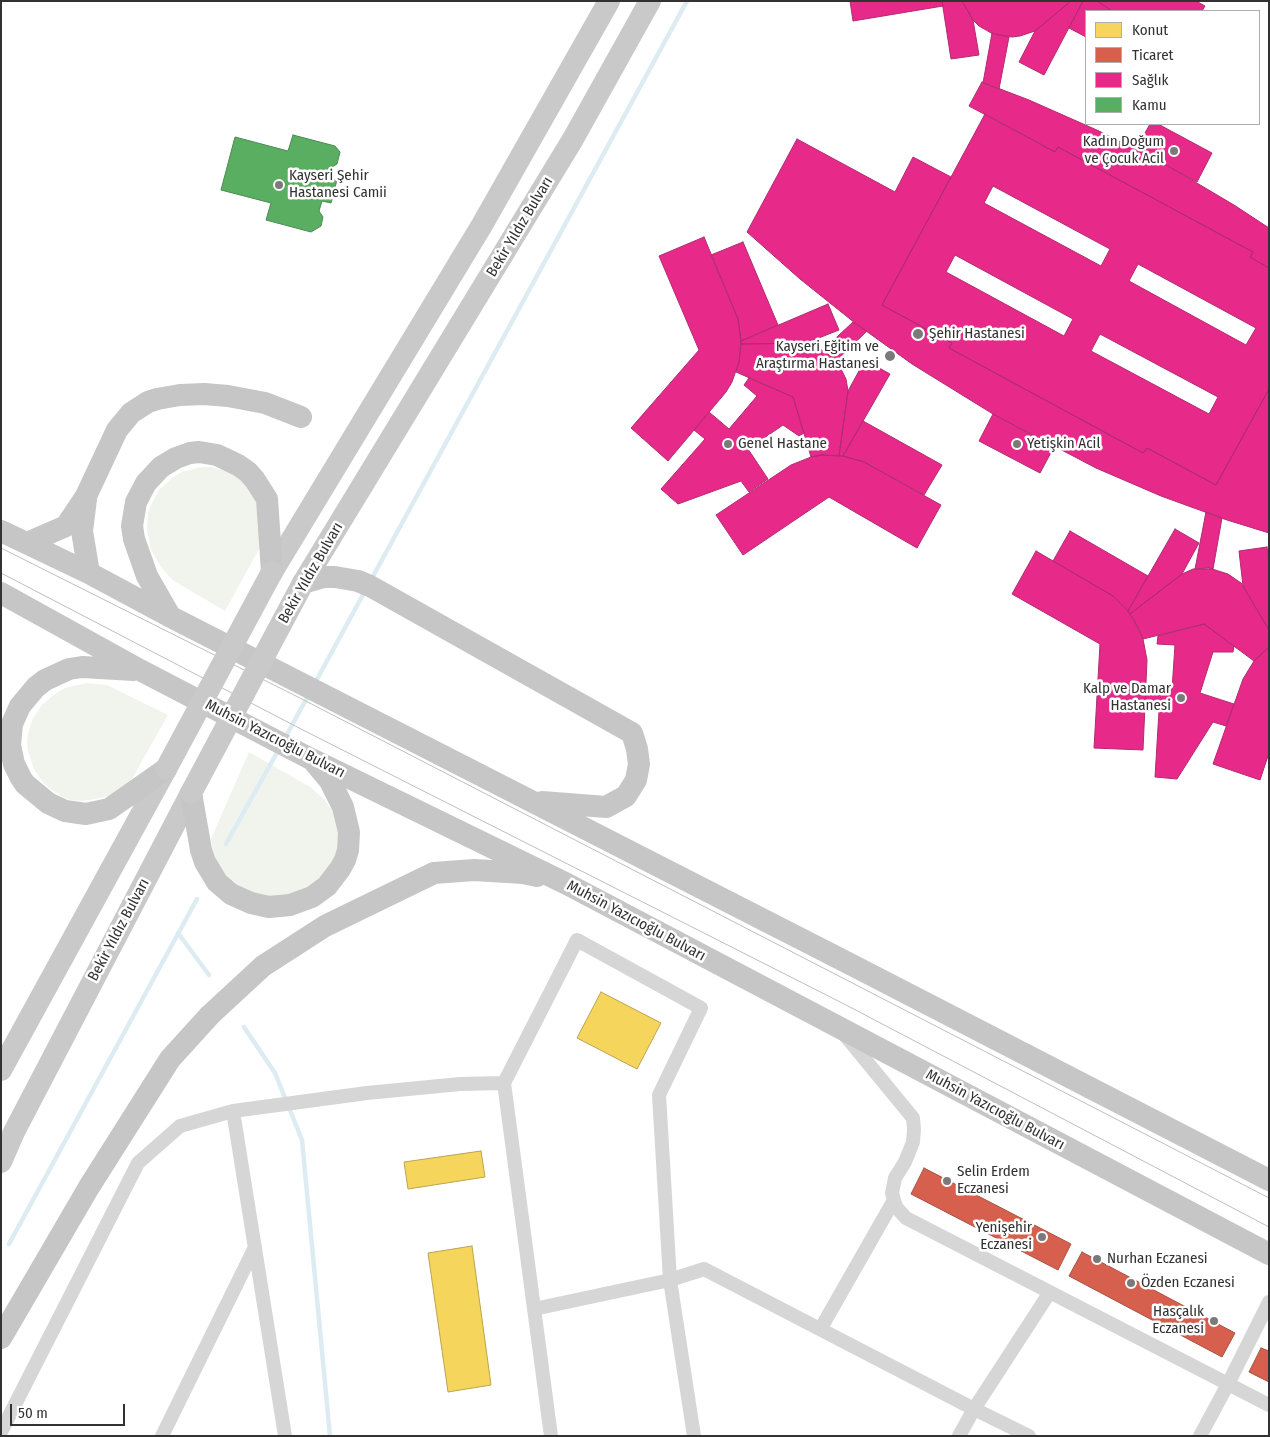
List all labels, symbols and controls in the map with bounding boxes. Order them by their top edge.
legend [1085,10,1260,125]
text: Konut [1132,21,1168,39]
text: Ticaret [1132,46,1173,64]
text: Sağlık [1132,71,1168,89]
text: Kamu [1132,96,1167,114]
place label: Kadın Doğum ve Çocuk Acil [1083,133,1164,168]
marker: Kadın Doğum ve Çocuk Acil [1168,145,1180,157]
place label: Kayseri Şehir Hastanesi Camii [289,167,387,202]
street label: Bekir Yıldız Bulvarı [483,174,557,280]
marker: Kayseri Şehir Hastanesi Camii [273,179,285,191]
place label: Şehir Hastanesi [929,325,1025,343]
marker: Şehir Hastanesi [911,327,925,341]
place label: Kayseri Eğitim ve Araştırma Hastanesi [756,338,879,373]
marker: Kayseri Eğitim ve Araştırma Hastanesi [883,349,897,363]
place label: Genel Hastane [738,435,827,453]
place label: Yetişkin Acil [1027,435,1100,453]
marker: Genel Hastane [722,438,734,450]
marker: Yetişkin Acil [1011,438,1023,450]
street label: Bekir Yıldız Bulvarı [275,519,347,627]
place label: Kalp ve Damar Hastanesi [1083,680,1171,715]
marker: Kalp ve Damar Hastanesi [1175,692,1187,704]
street label: Muhsin Yazıcıoğlu Bulvarı [202,696,348,782]
street label: Bekir Yıldız Bulvarı [84,876,154,984]
street label: Muhsin Yazıcıoğlu Bulvarı [564,877,708,965]
street label: Muhsin Yazıcıoğlu Bulvarı [923,1066,1067,1154]
place label: Selin Erdem Eczanesi [957,1163,1030,1198]
marker: Selin Erdem Eczanesi [941,1175,953,1187]
place label: Yenişehir Eczanesi [976,1219,1032,1254]
marker: Yenişehir Eczanesi [1036,1231,1048,1243]
place label: Nurhan Eczanesi [1107,1250,1208,1268]
marker: Nurhan Eczanesi [1091,1253,1103,1265]
place label: Özden Eczanesi [1141,1274,1235,1292]
marker: Özden Eczanesi [1125,1277,1137,1289]
place label: Hasçalık Eczanesi [1152,1303,1204,1338]
marker: Hasçalık Eczanesi [1208,1315,1220,1327]
scale bar [12,1394,128,1426]
text: 50 m [18,1404,48,1422]

